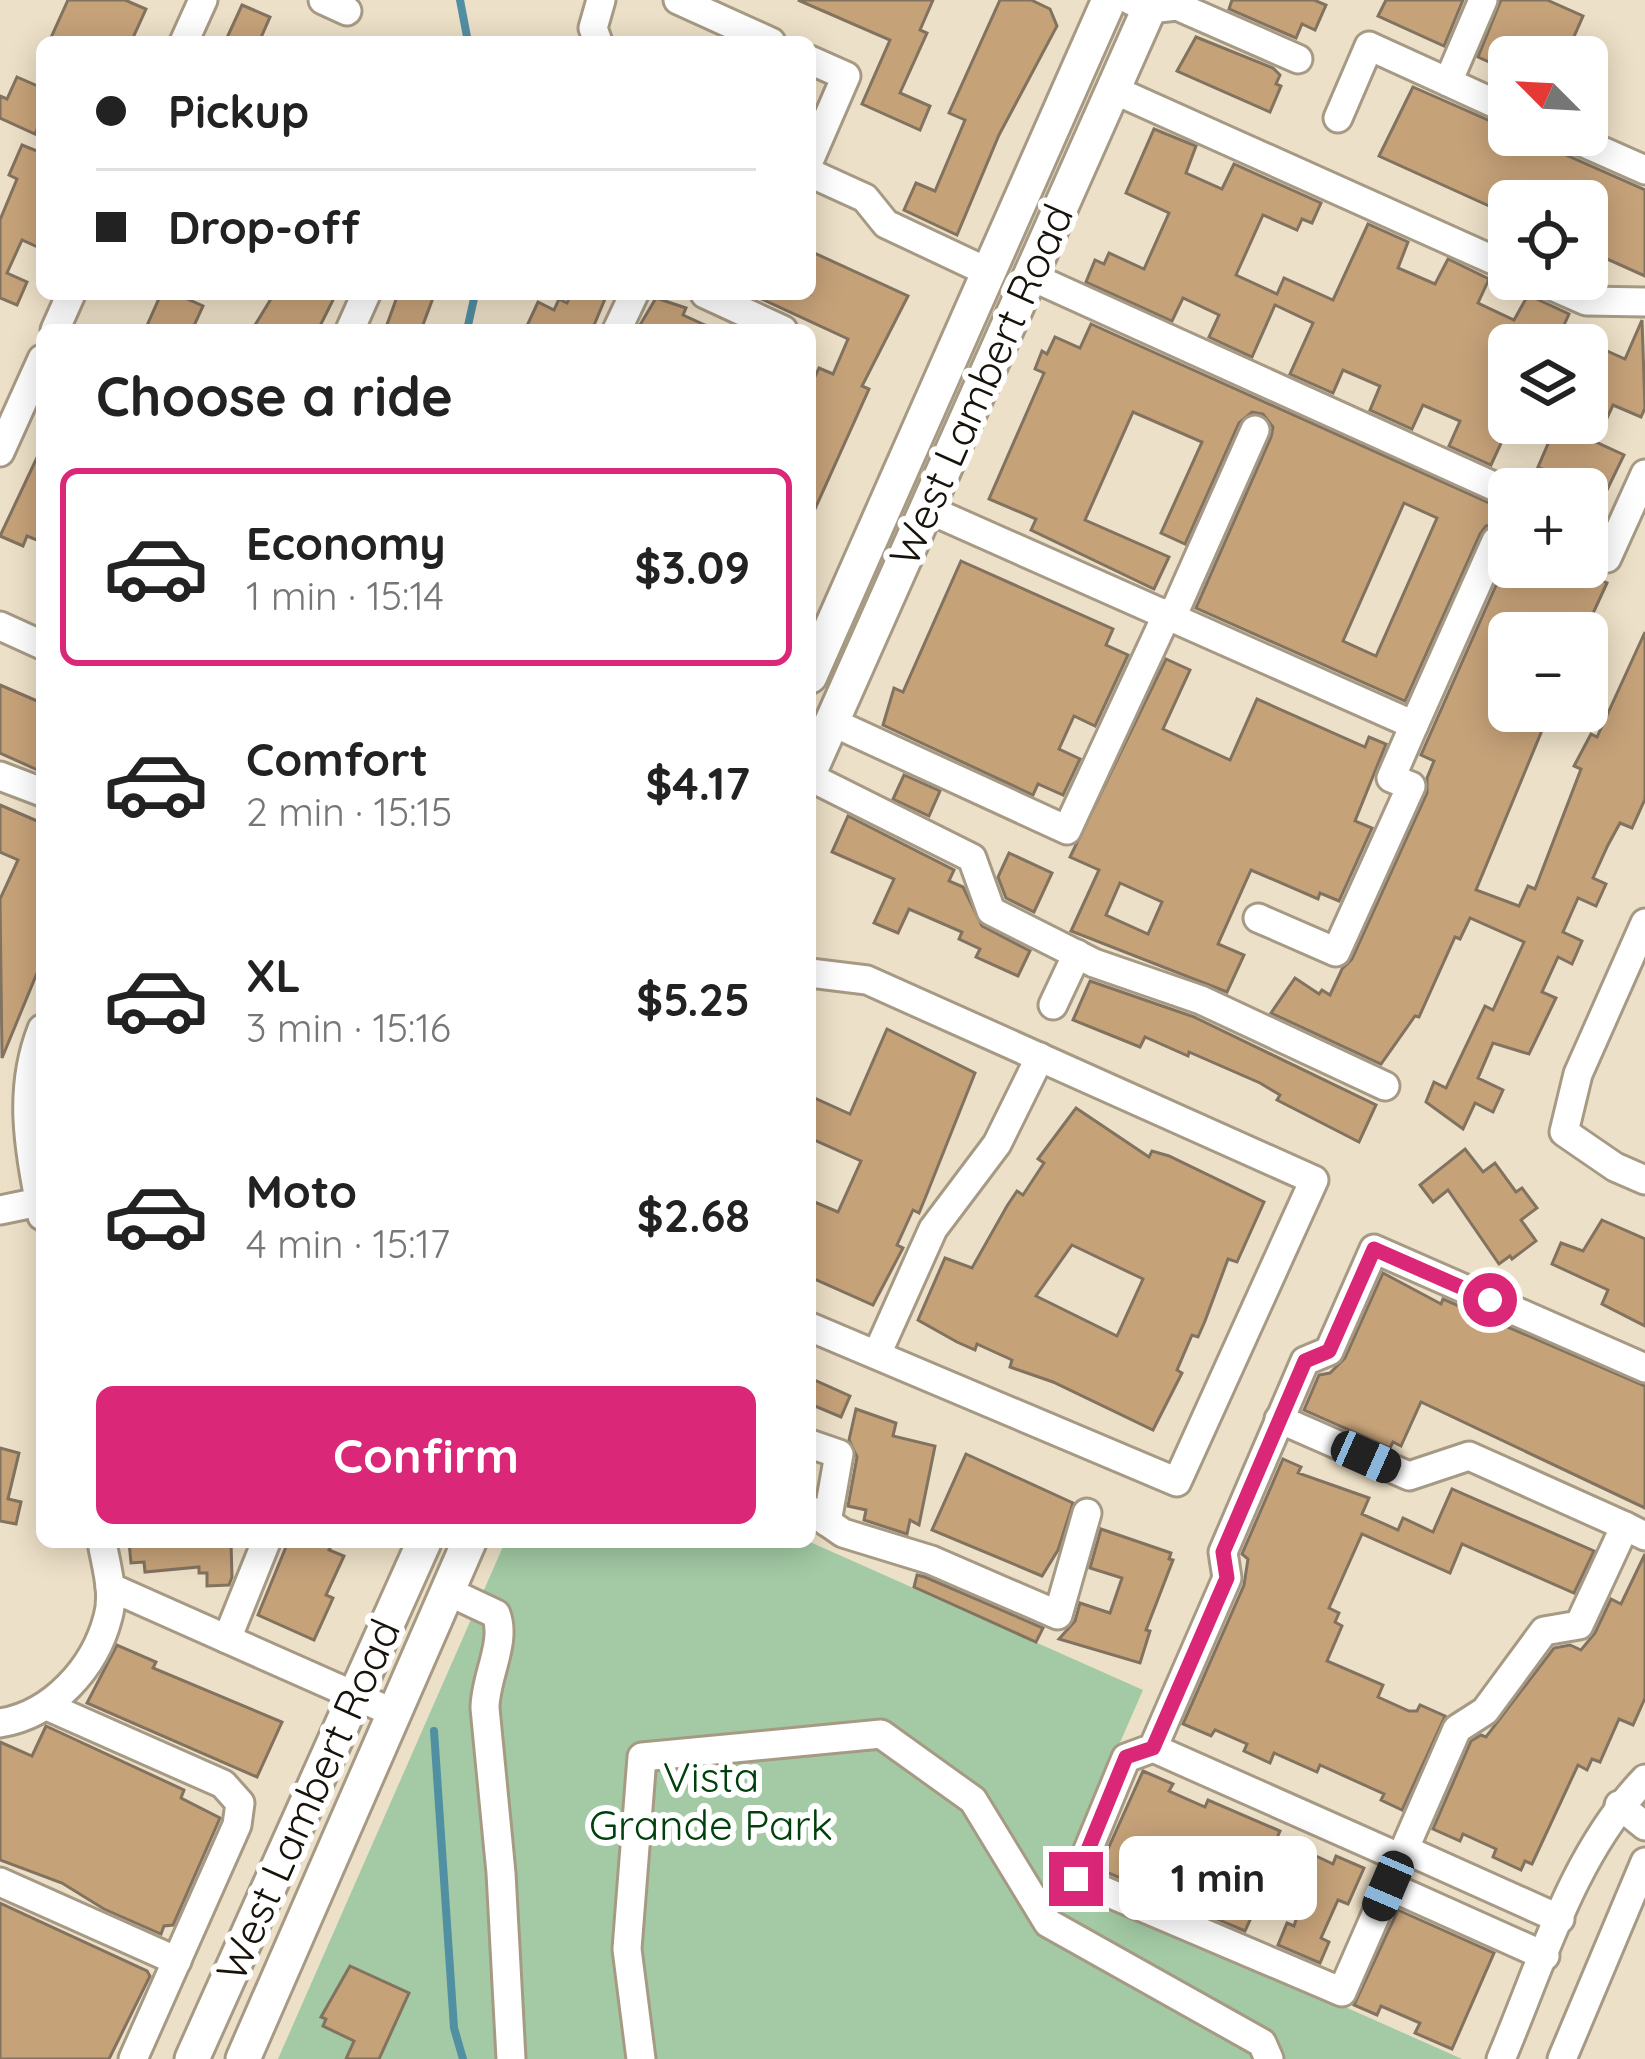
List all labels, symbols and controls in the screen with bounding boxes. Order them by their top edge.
north arrow [1488,36,1608,156]
map controls [1488,36,1608,732]
text: Pickup [168,83,309,139]
button: locate [1488,180,1608,300]
street label: West Lambert Road [877,196,1084,574]
text: Drop-off [168,199,360,255]
button: layers [1488,324,1608,444]
text: Choose a ride [96,362,453,430]
button: + [1488,468,1608,588]
icon: car [102,513,210,621]
text: Economy [246,515,446,571]
text: $3.09 [635,539,750,595]
text: 1 min · 15:14 [246,571,444,620]
button: − [1488,612,1608,732]
icon: car [102,729,210,837]
text: Comfort [246,731,428,787]
text: $4.17 [646,755,750,811]
text: 2 min · 15:15 [246,787,452,836]
icon: car [102,945,210,1053]
text: XL [246,947,301,1003]
text: $5.25 [636,971,750,1027]
text: 3 min · 15:16 [246,1003,451,1052]
icon: car [102,1161,210,1269]
text: Moto [246,1163,357,1219]
text: $2.68 [637,1187,750,1243]
text: 4 min · 15:17 [246,1219,450,1268]
route start [1463,1273,1517,1327]
button: Confirm [96,1386,756,1524]
car [1326,1426,1406,1488]
street label: West Lambert Road [204,1611,411,1989]
park label: Vista Grande Park [589,1750,833,1851]
callout: 1 min [1118,1837,1316,1921]
car [1357,1846,1419,1926]
route end [1049,1852,1103,1906]
text: 1 min [1171,1853,1265,1902]

